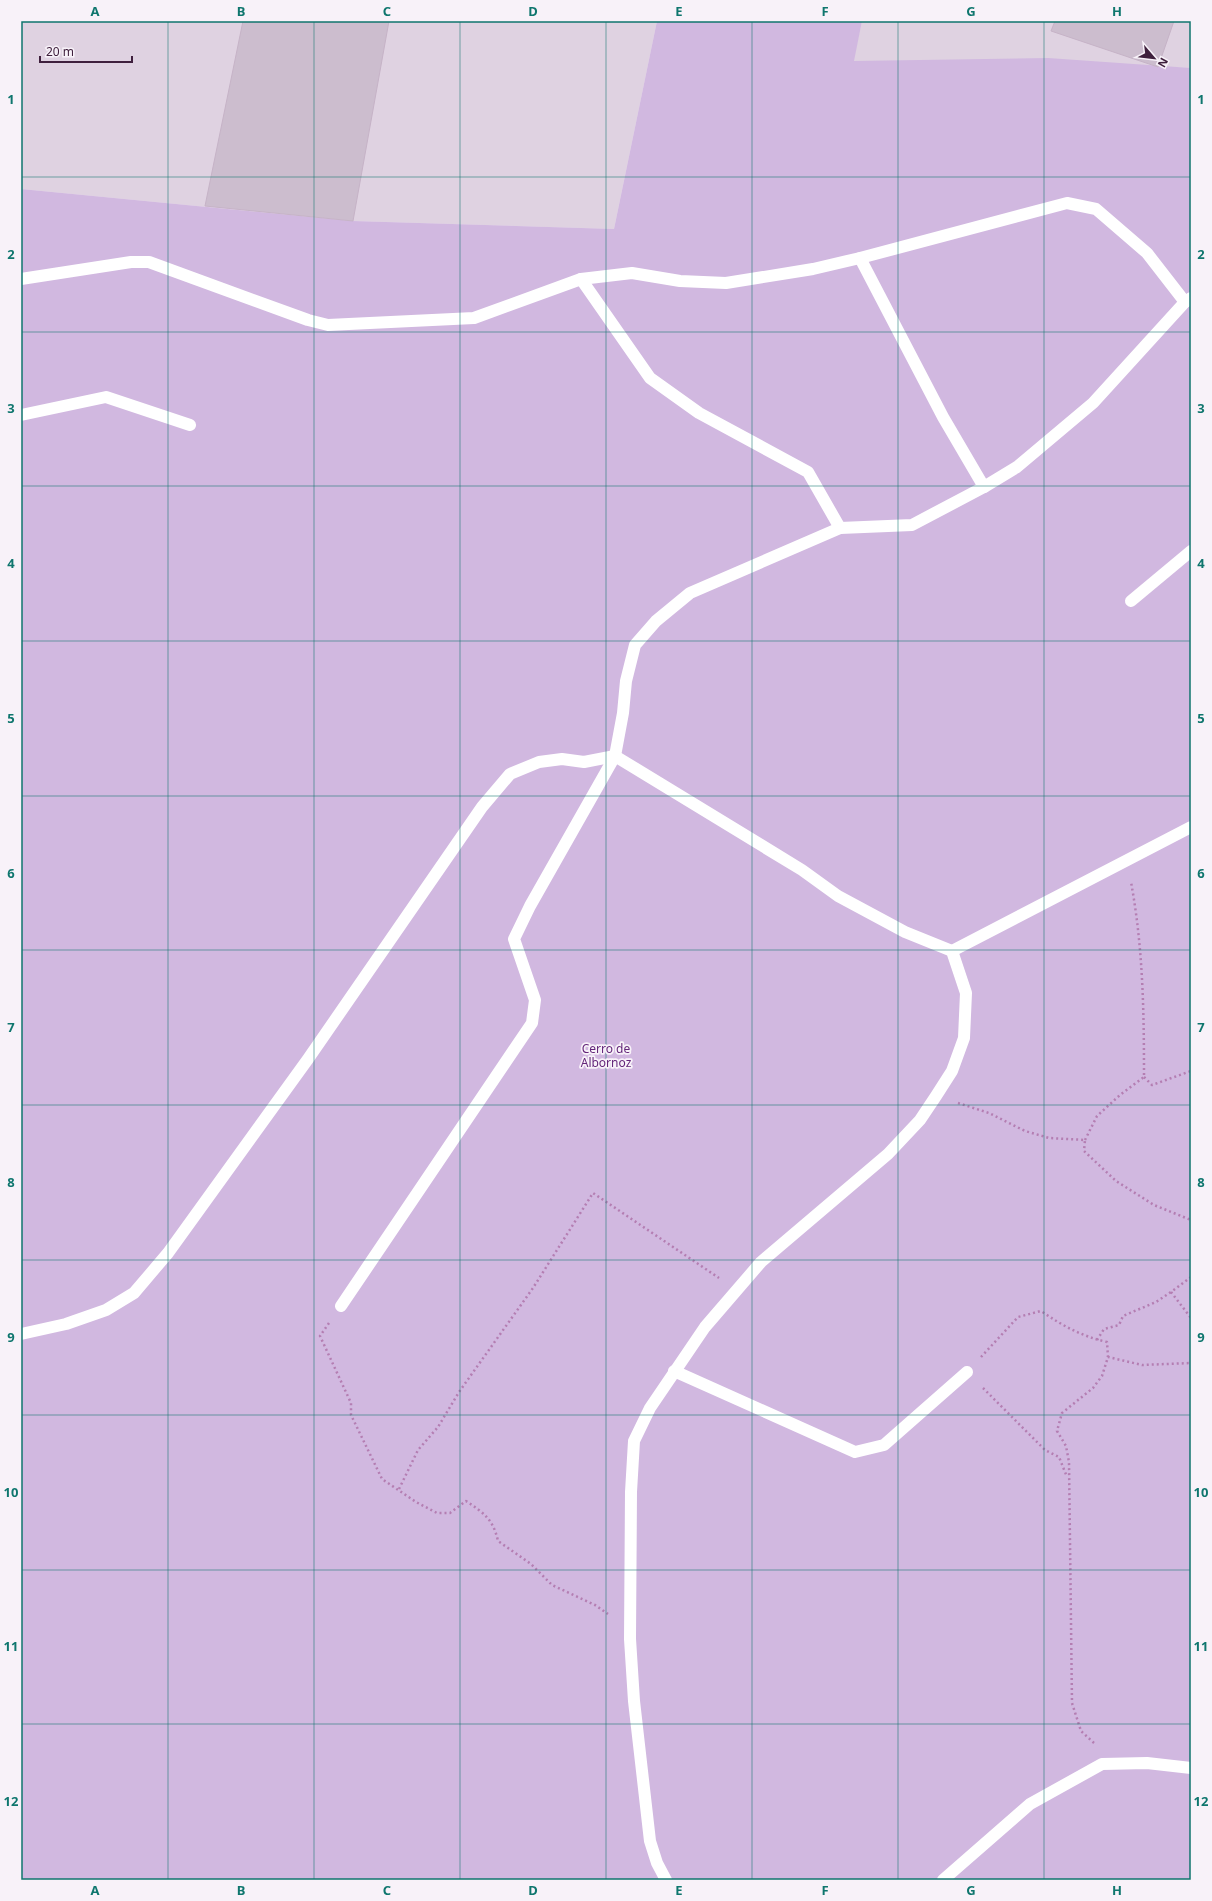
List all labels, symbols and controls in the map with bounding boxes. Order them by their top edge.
text: A [91,2,100,20]
text: B [237,2,245,20]
text: C [383,2,391,20]
text: D [528,2,538,20]
text: E [675,2,683,20]
text: F [821,2,829,20]
text: G [966,2,976,20]
text: H [1112,2,1122,20]
scale bar [40,38,132,64]
north arrow [1134,38,1174,78]
text: 20 m [46,43,74,60]
text: N [1155,55,1172,70]
text: 1 [7,90,15,108]
text: 1 [1197,90,1205,108]
text: 2 [7,245,15,263]
text: 2 [1197,245,1205,263]
text: 3 [7,399,15,417]
text: 3 [1197,399,1205,417]
text: 4 [7,554,15,572]
text: 4 [1197,554,1205,572]
text: 5 [7,709,15,727]
text: 5 [1197,709,1205,727]
text: 6 [7,864,15,882]
text: 6 [1197,864,1205,882]
text: 7 [7,1018,15,1036]
text: 7 [1197,1018,1205,1036]
park label: Cerro de Albornoz [581,1040,632,1071]
text: 8 [7,1173,15,1191]
text: 8 [1197,1173,1205,1191]
text: 9 [7,1328,15,1346]
text: 9 [1197,1328,1205,1346]
text: 10 [4,1483,18,1501]
text: 10 [1194,1483,1208,1501]
text: 11 [4,1637,18,1655]
text: 11 [1194,1637,1208,1655]
text: 12 [4,1792,18,1810]
text: 12 [1194,1792,1208,1810]
text: A [91,1881,100,1899]
text: B [237,1881,245,1899]
text: C [383,1881,391,1899]
text: D [528,1881,538,1899]
text: E [675,1881,683,1899]
text: F [821,1881,829,1899]
text: G [966,1881,976,1899]
text: H [1112,1881,1122,1899]

